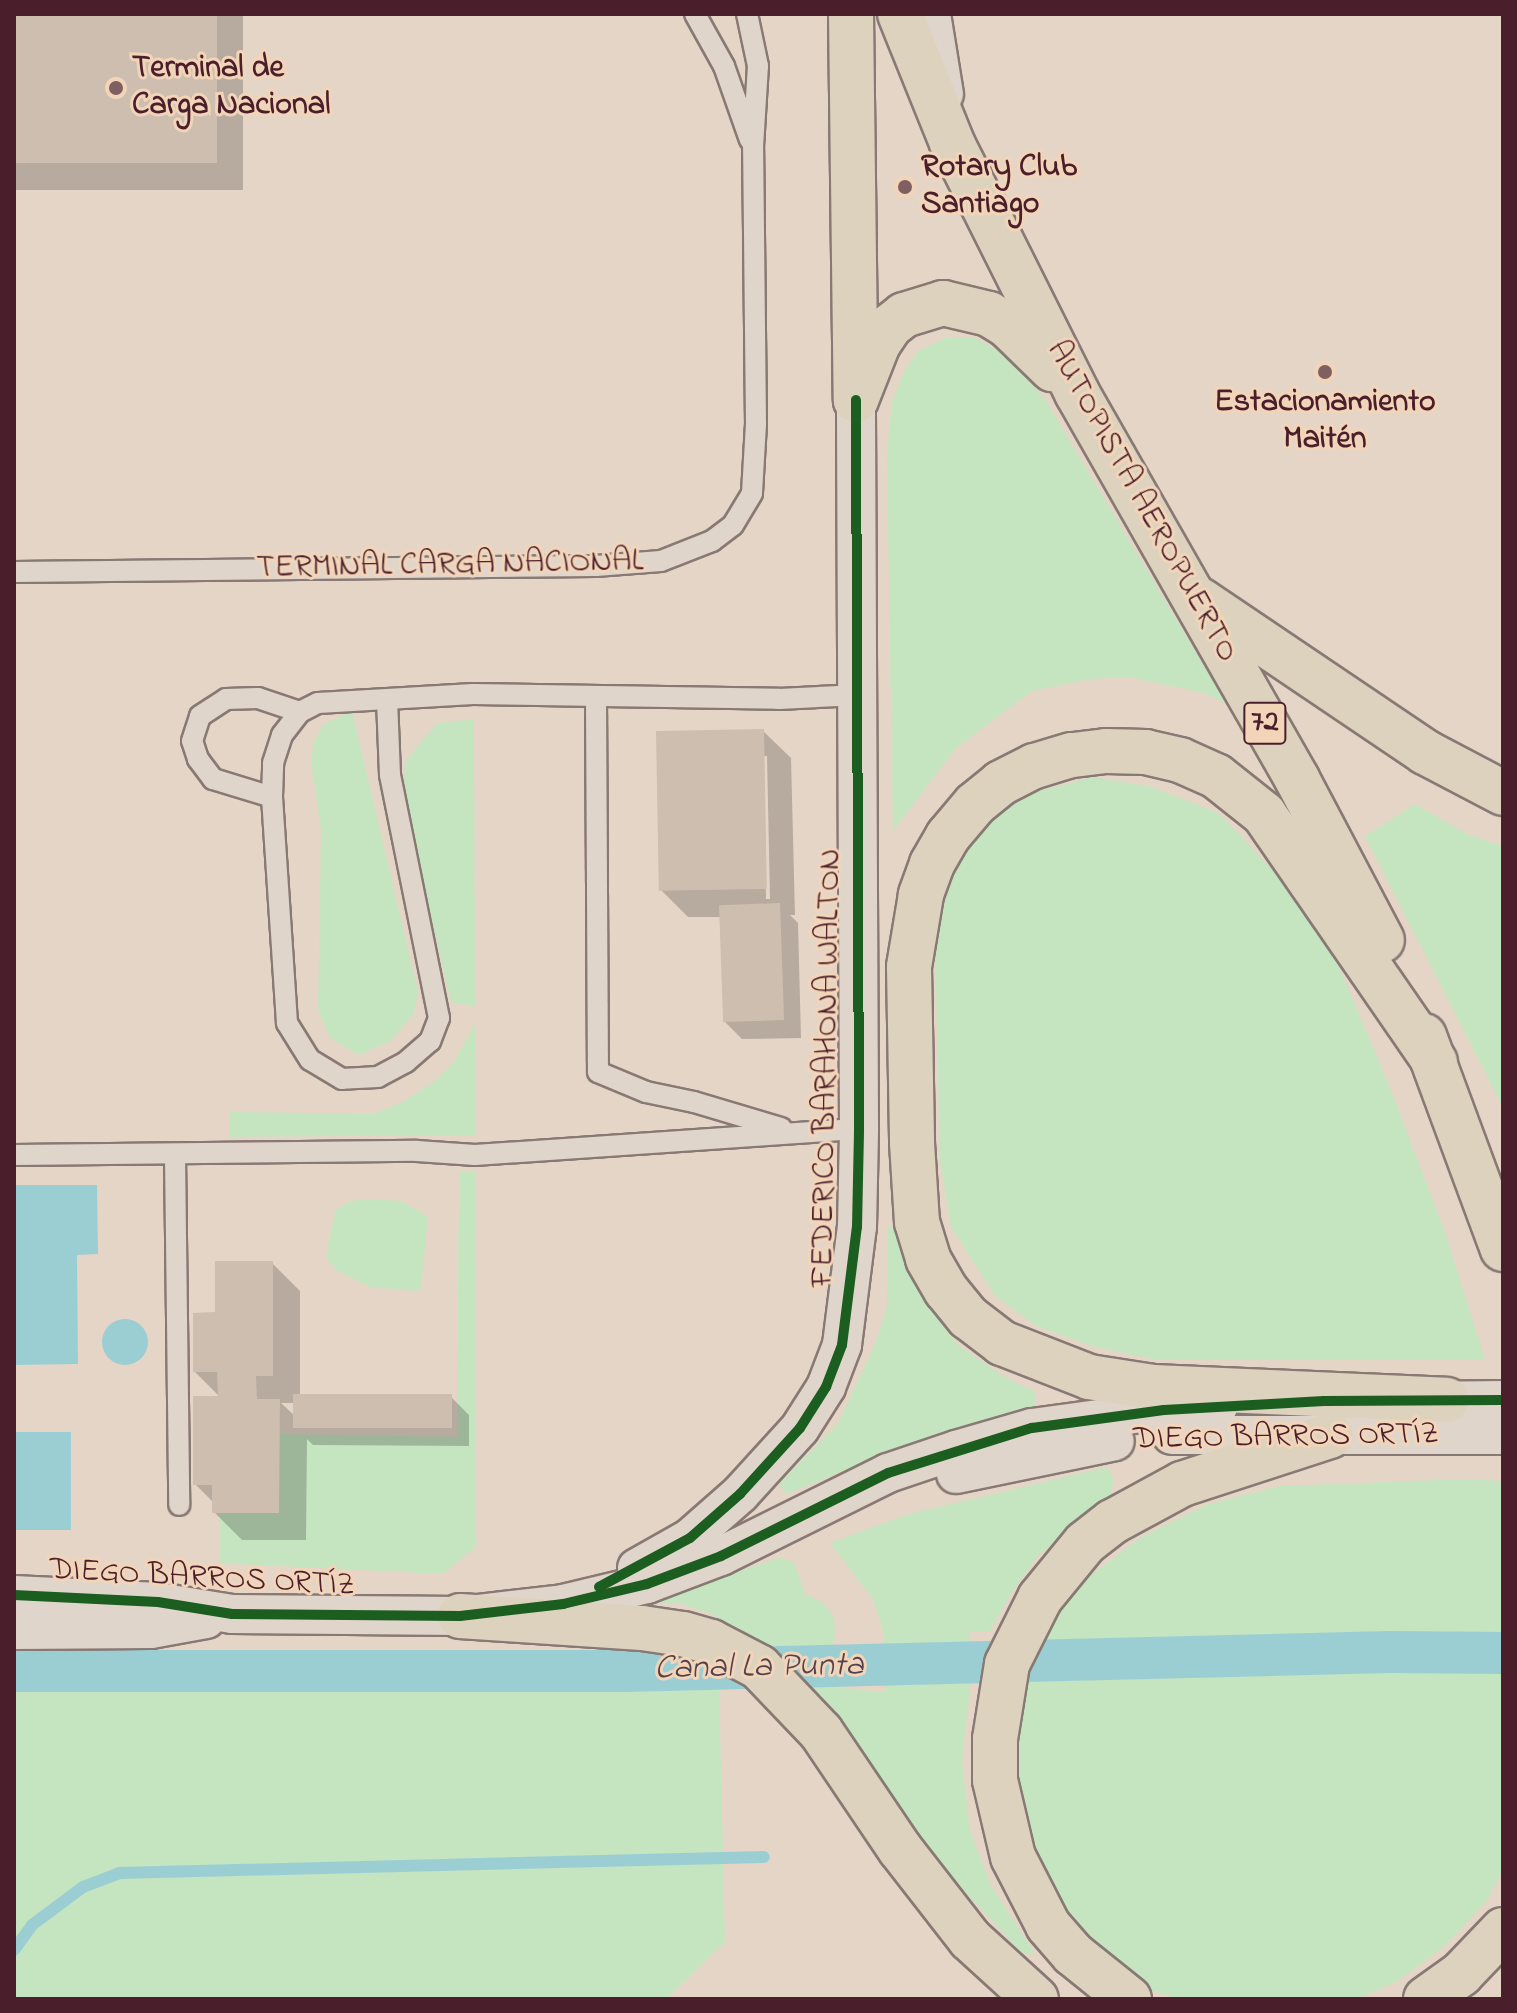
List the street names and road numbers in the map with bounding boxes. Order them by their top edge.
street label: AUTOPISTA AEROPUERTO [1037,335,1245,669]
street label: TERMINAL CARGA NACIONAL [256,543,644,589]
road number: 72 [1243,697,1287,749]
street label: FEDERICO BARAHONA WALTON [805,848,851,1288]
street label: DIEGO BARROS ORTÍZ [1133,1416,1439,1460]
street label: DIEGO BARROS ORTÍZ [48,1552,356,1606]

